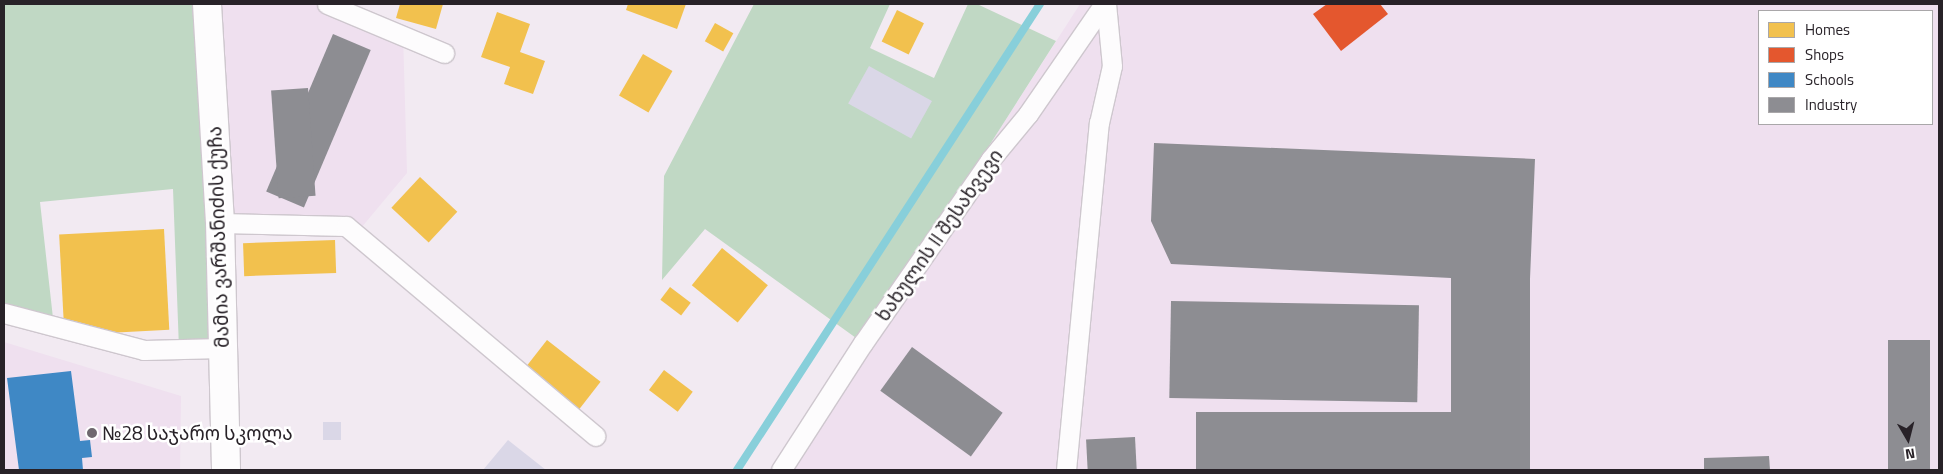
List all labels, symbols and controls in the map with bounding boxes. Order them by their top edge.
legend [1758,10,1933,125]
text: Homes [1805,18,1850,41]
text: Shops [1805,43,1844,66]
text: Schools [1805,68,1854,91]
text: Industry [1805,93,1857,116]
street label: მამია ვარშანიძის ქუჩა [203,126,233,348]
street label: ხახულის II შესახვევი [871,145,1007,325]
north arrow [1883,414,1933,464]
place label: №28 საჯარო სკოლა [102,422,293,444]
marker: №28 საჯარო სკოლა [86,427,98,439]
text: N [1904,443,1916,465]

